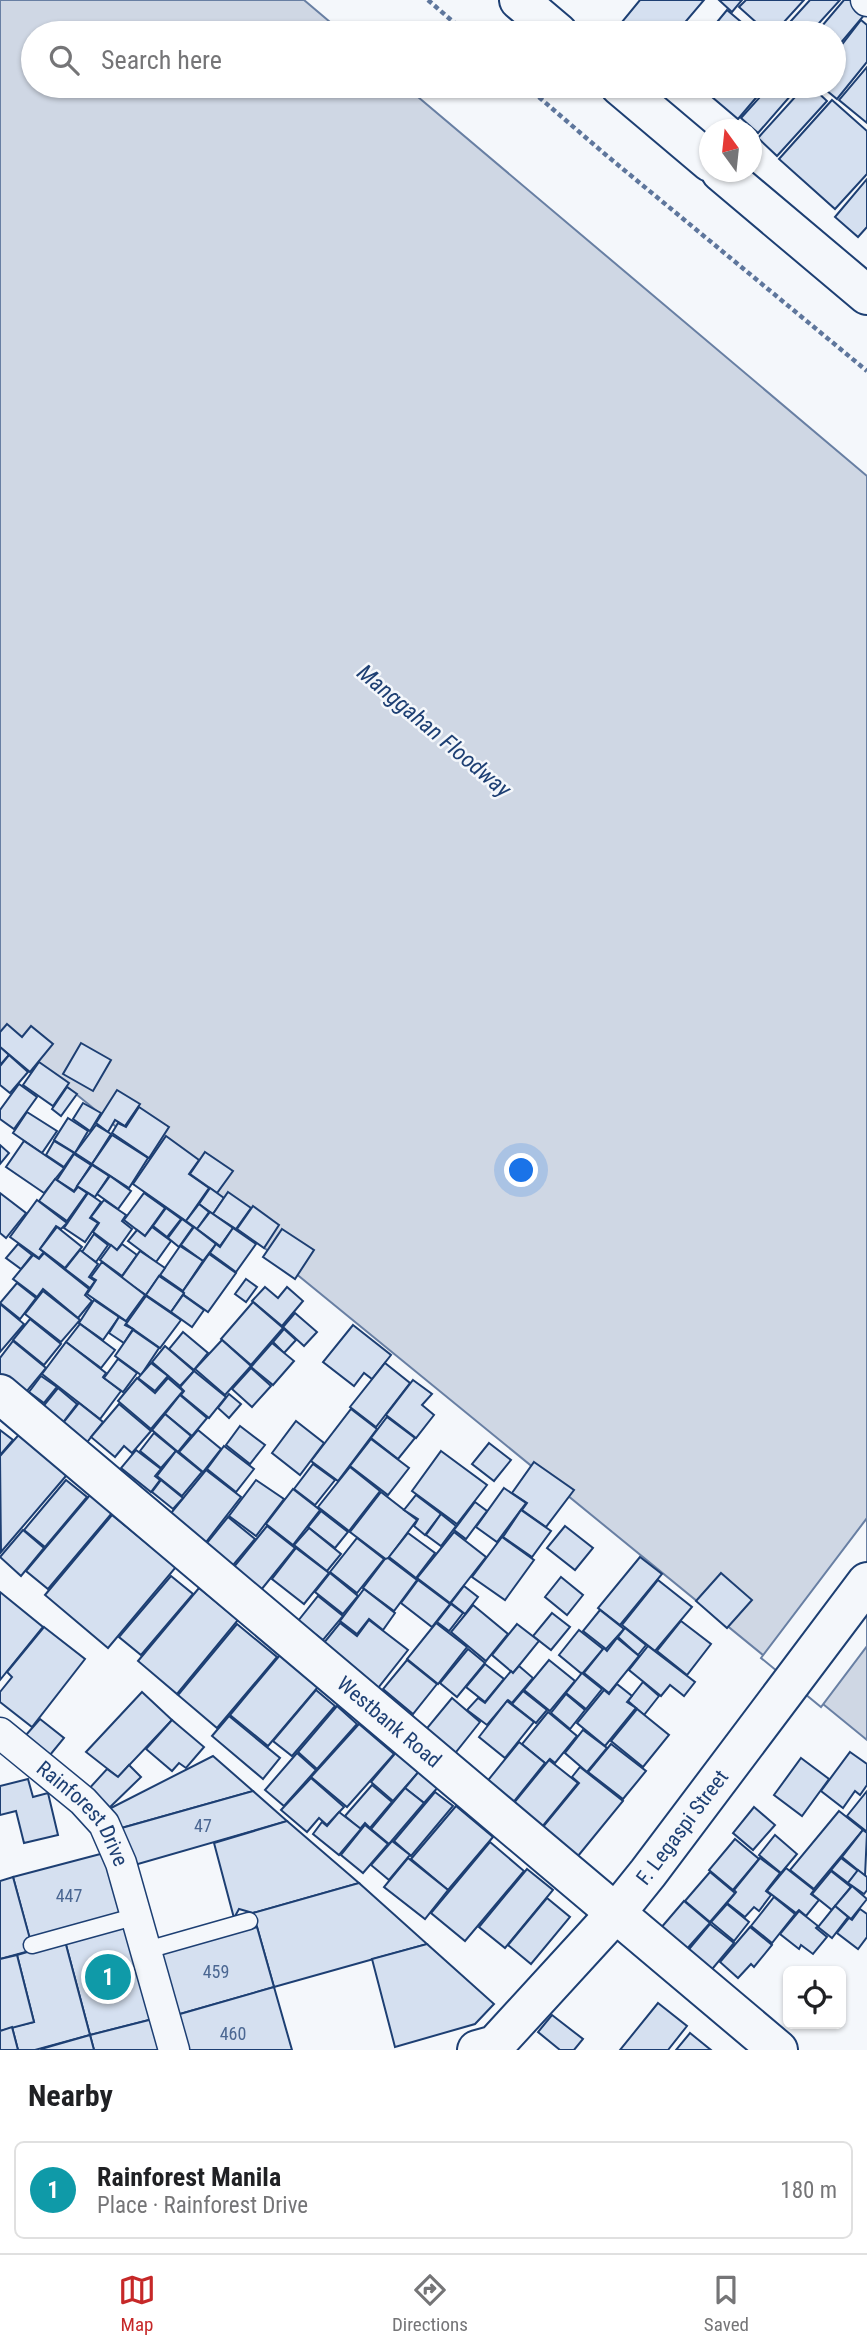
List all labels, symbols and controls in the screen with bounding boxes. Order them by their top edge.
search box [21,21,846,98]
icon: search [45,41,83,79]
text: Search here [101,45,222,75]
north arrow [699,119,762,182]
water label: Manggahan Floodway [352,659,517,804]
your location [504,1153,538,1187]
street label: Westbank Road [332,1672,446,1773]
street label: Rainforest Drive [32,1756,133,1870]
street label: F. Legaspi Street [631,1765,733,1890]
house number: 47 [194,1815,212,1836]
house number: 447 [56,1885,82,1906]
pin: 1 [85,1951,131,2003]
house number: 459 [203,1961,229,1982]
map controls [783,1966,846,2029]
button: locate [783,1966,846,2029]
house number: 460 [220,2023,246,2044]
text: Nearby [28,2078,113,2113]
text: Rainforest Manila [97,2162,281,2192]
text: 1 [47,2177,59,2204]
text: 180 m [780,2177,837,2204]
text: Place · Rainforest Drive [97,2192,308,2219]
tab: Map [118,2271,156,2336]
tab: Directions [392,2271,468,2336]
tab: Saved [704,2271,749,2336]

